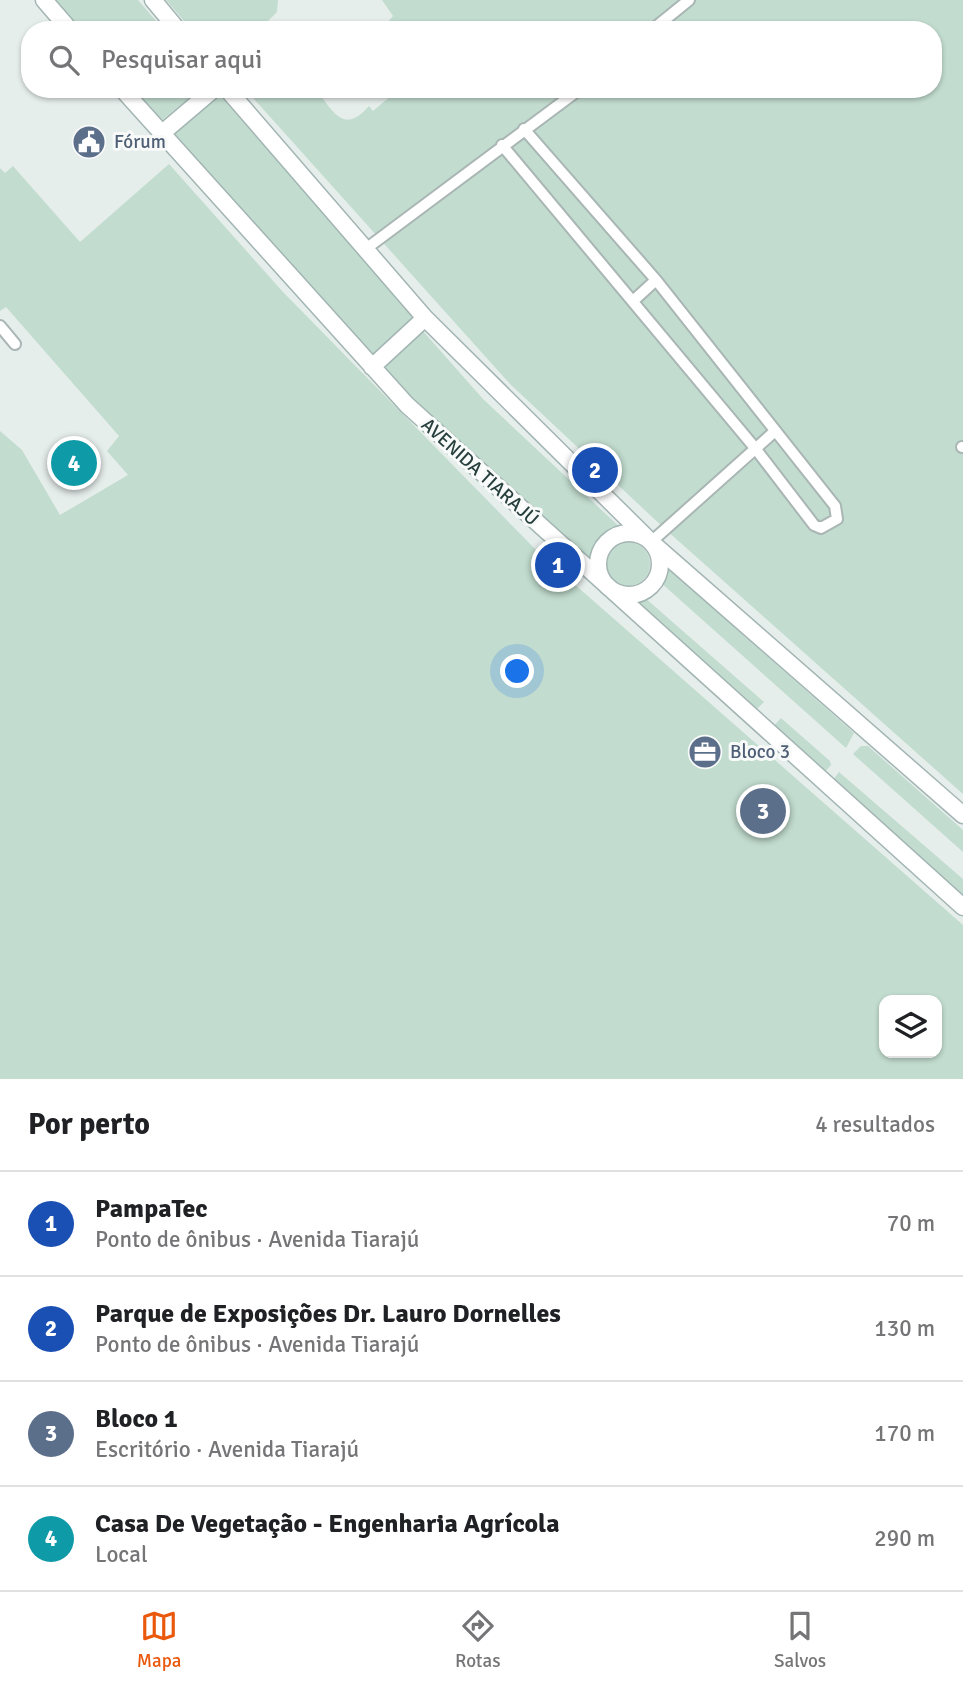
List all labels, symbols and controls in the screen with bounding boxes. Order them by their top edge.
search box [21,21,942,98]
icon: search [45,41,83,79]
text: Pesquisar aqui [101,44,262,76]
public building icon: Fórum [70,123,108,161]
place label: Fórum [114,130,166,154]
street label: AVENIDA TIARAJÚ [416,413,544,531]
pin: 4 [51,437,97,489]
pin: 2 [572,444,618,496]
pin: 1 [535,539,581,591]
your location [500,654,534,688]
office icon: Bloco 3 [686,733,724,771]
place label: Bloco 3 [730,740,790,764]
pin: 3 [740,785,786,837]
map controls [879,995,942,1058]
button: layers [879,995,942,1058]
text: Por perto [28,1106,150,1143]
text: 4 resultados [815,1110,935,1139]
text: PampaTec [95,1193,208,1225]
text: 1 [45,1209,57,1238]
text: 70 m [887,1209,935,1238]
text: Ponto de ônibus · Avenida Tiarajú [95,1225,419,1254]
text: Parque de Exposições Dr. Lauro Dornelles [95,1298,561,1330]
text: 2 [45,1314,57,1343]
text: 130 m [874,1314,935,1343]
text: Ponto de ônibus · Avenida Tiarajú [95,1330,419,1359]
text: Bloco 1 [95,1403,178,1435]
text: 3 [45,1419,57,1448]
text: 170 m [874,1419,935,1448]
text: Escritório · Avenida Tiarajú [95,1435,359,1464]
text: Casa De Vegetação - Engenharia Agrícola [95,1508,560,1540]
text: 4 [45,1524,57,1553]
text: 290 m [874,1524,935,1553]
text: Local [95,1540,148,1569]
tab: Mapa [137,1607,181,1673]
tab: Rotas [455,1607,500,1673]
tab: Salvos [774,1607,826,1673]

